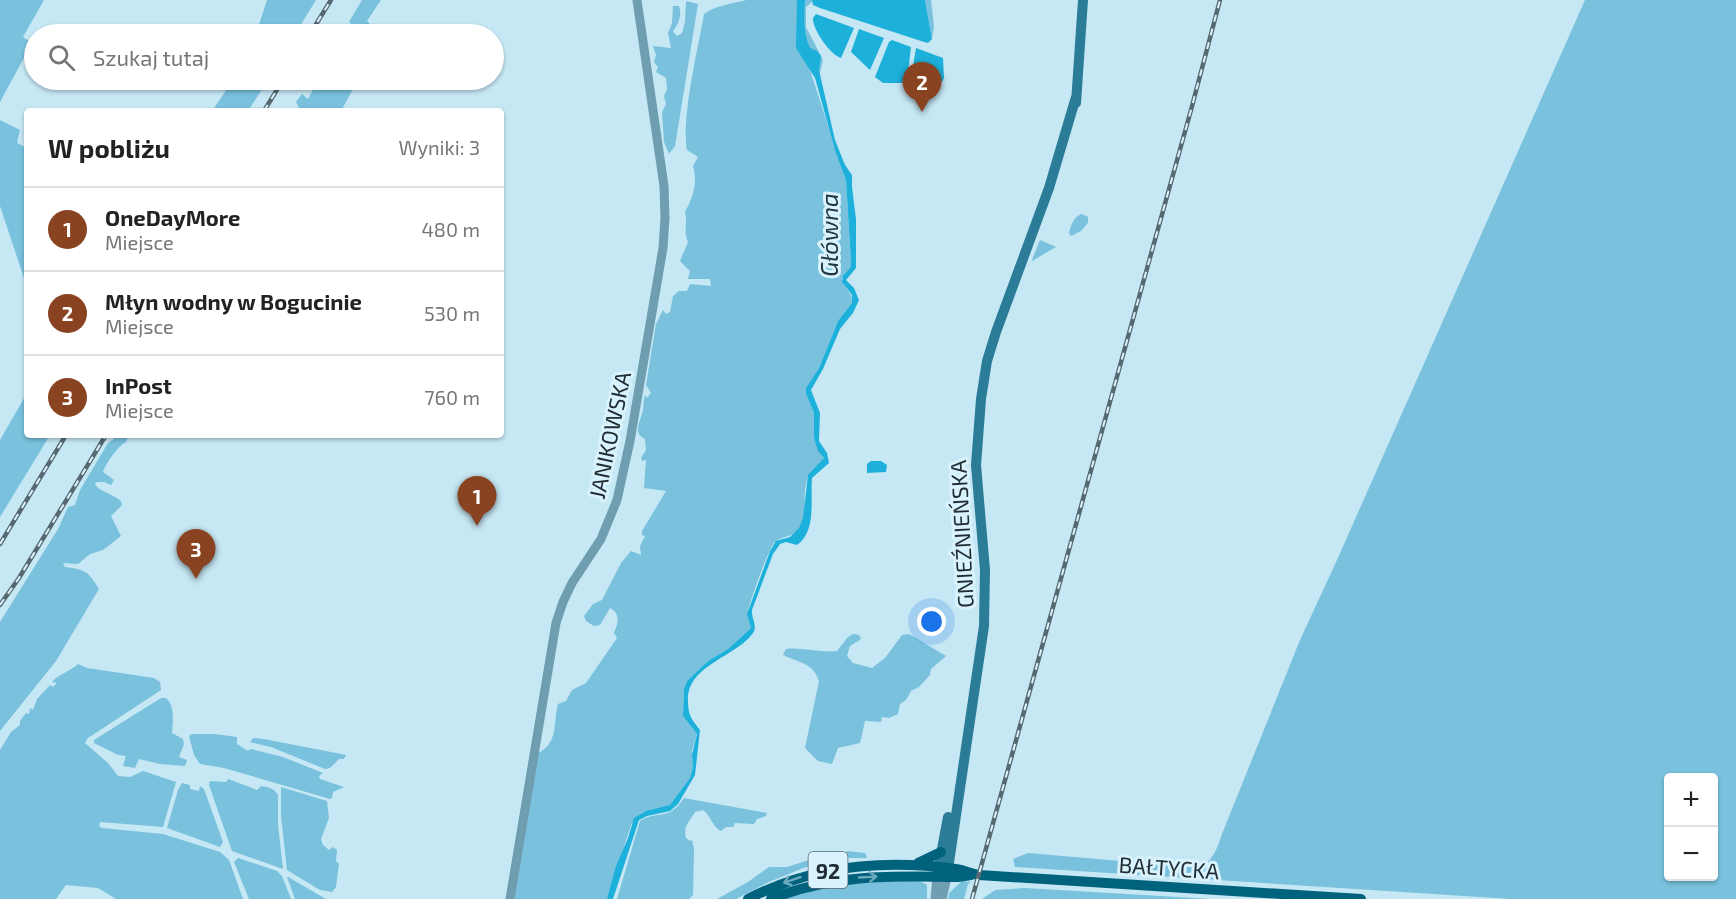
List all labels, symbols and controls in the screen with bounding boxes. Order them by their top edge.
search box [24,24,504,90]
icon: search [45,41,78,74]
text: Szukaj tutaj [93,44,209,70]
pin: 2 [902,63,942,112]
text: W pobliżu [48,132,170,163]
text: Wyniki: 3 [398,135,480,159]
water label: Główna [814,193,843,277]
text: OneDayMore [105,204,240,230]
text: 1 [63,217,72,241]
text: 480 m [422,217,480,241]
text: Miejsce [105,230,174,254]
text: Młyn wodny w Bogucinie [105,288,362,314]
text: 2 [62,301,73,325]
text: 530 m [424,301,480,325]
text: Miejsce [105,314,174,338]
street label: JANIKOWSKA [583,369,635,501]
text: InPost [105,372,172,398]
text: 3 [62,385,73,409]
text: 760 m [424,385,480,409]
text: Miejsce [105,398,174,422]
street label: GNIEŹNIEŃSKA [944,459,978,609]
pin: 1 [458,476,496,526]
pin: 3 [176,530,216,579]
your location [917,607,946,636]
map controls [1664,773,1718,881]
button: + [1664,773,1718,827]
button: − [1664,827,1718,881]
street label: BAŁTYCKA [1118,851,1220,884]
road number: 92 [808,852,848,888]
one-way arrow [858,871,878,882]
one-way arrow [783,875,802,886]

